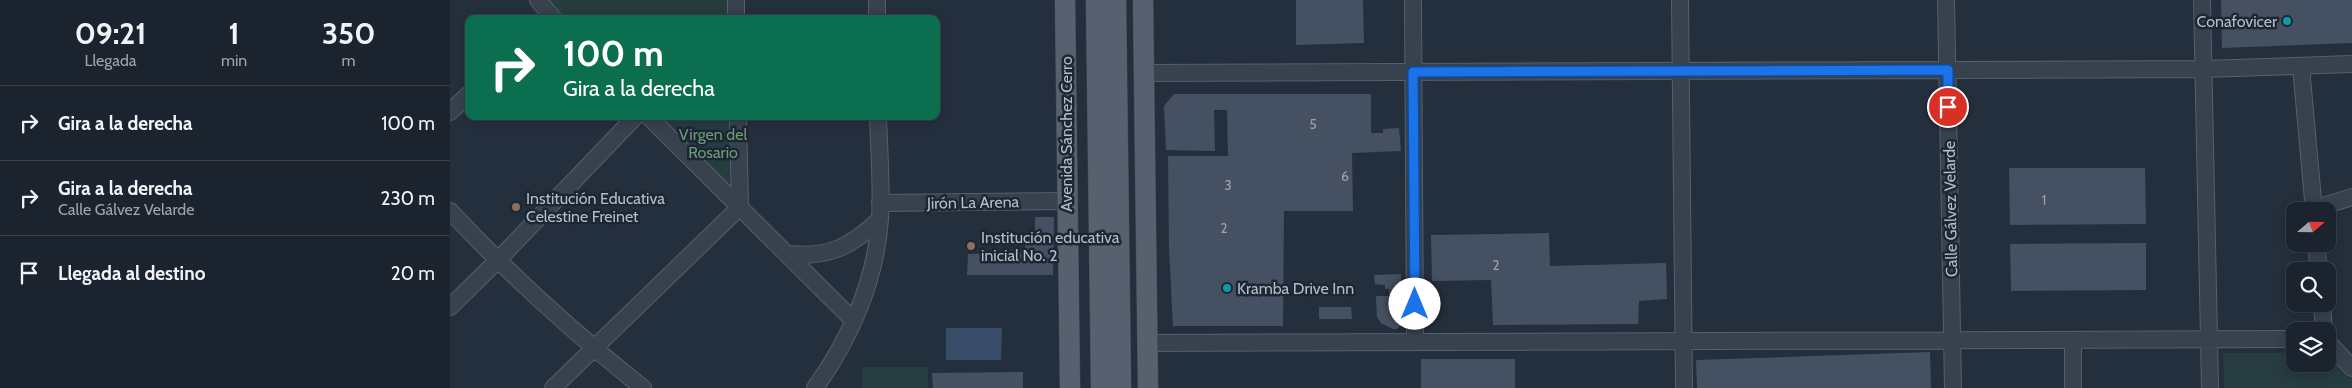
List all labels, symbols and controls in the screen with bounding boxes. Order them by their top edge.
place label: Conafovicer [2197,12,2278,31]
text: 09:21 [75,15,146,52]
text: 1 [229,15,240,52]
text: 350 [322,15,375,52]
marker: Conafovicer [2281,15,2293,27]
text: 100 m [563,32,664,75]
icon: right [480,35,545,100]
text: Llegada [84,51,137,70]
text: min [221,51,247,70]
text: m [342,51,356,70]
street label: Avenida Sánchez Cerro [1057,56,1076,212]
text: Gira a la derecha [563,75,715,102]
pin [1927,86,1969,128]
icon: arrive [1934,93,1962,121]
icon: right [15,109,43,137]
text: Gira a la derecha [58,112,193,135]
text: 100 m [381,112,435,135]
house number: 5 [1309,115,1317,133]
park label: Virgen del Rosario [679,125,747,162]
street label: Calle Gálvez Velarde [1940,141,1961,277]
house number: 6 [1341,167,1349,185]
house number: 3 [1224,176,1232,194]
text: Gira a la derecha [58,177,193,200]
icon: right [15,184,43,212]
text: 230 m [381,187,435,210]
place label: Institución Educativa Celestine Freinet [526,189,665,226]
house number: 1 [2042,191,2046,209]
street label: Jirón La Arena [926,192,1020,213]
text: Calle Gálvez Velarde [58,200,194,219]
marker: Institución Educativa Celestine Freinet [510,201,522,213]
north arrow [2286,202,2336,252]
map controls [2286,202,2336,372]
house number: 2 [1220,219,1228,237]
place label: Institución educativa inicial No. 2 [981,228,1120,265]
marker: Institución educativa inicial No. 2 [965,240,977,252]
house number: 2 [1492,256,1500,274]
icon: arrive [15,259,43,287]
text: Llegada al destino [58,262,205,285]
text: 20 m [391,262,435,285]
button: search [2286,262,2336,312]
position arrow [1388,277,1440,329]
place label: Kramba Drive Inn [1237,279,1354,298]
marker: Kramba Drive Inn [1221,282,1233,294]
button: layers [2286,322,2336,372]

